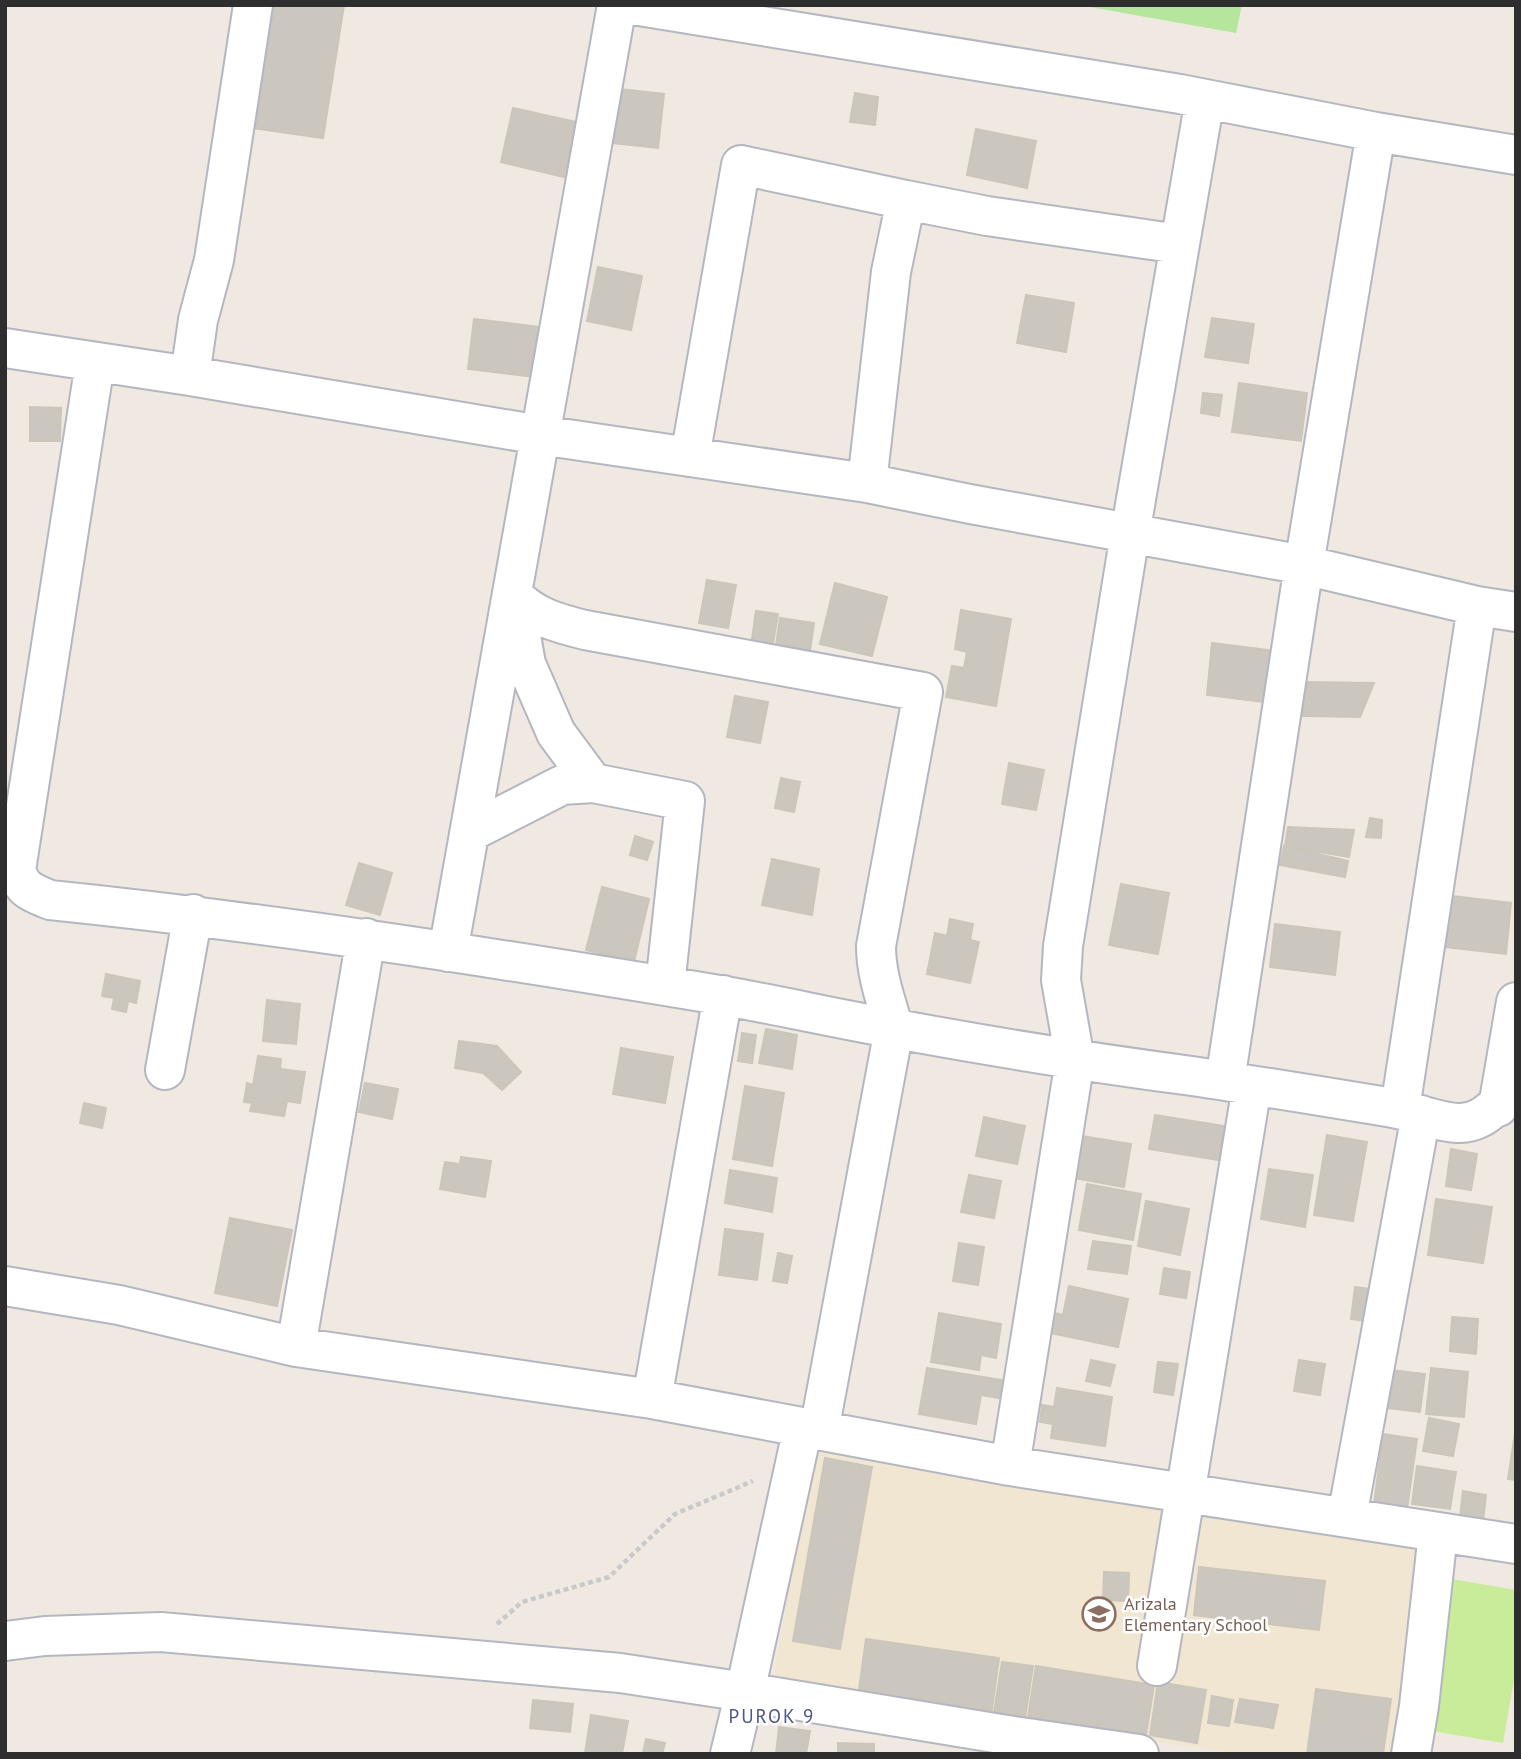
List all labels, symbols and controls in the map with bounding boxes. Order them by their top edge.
place label: Arizala Elementary School [1124,1592,1268,1636]
school or university icon: Arizala Elementary School [1080,1595,1118,1633]
district label: PUROK 9 [729,1704,815,1728]

